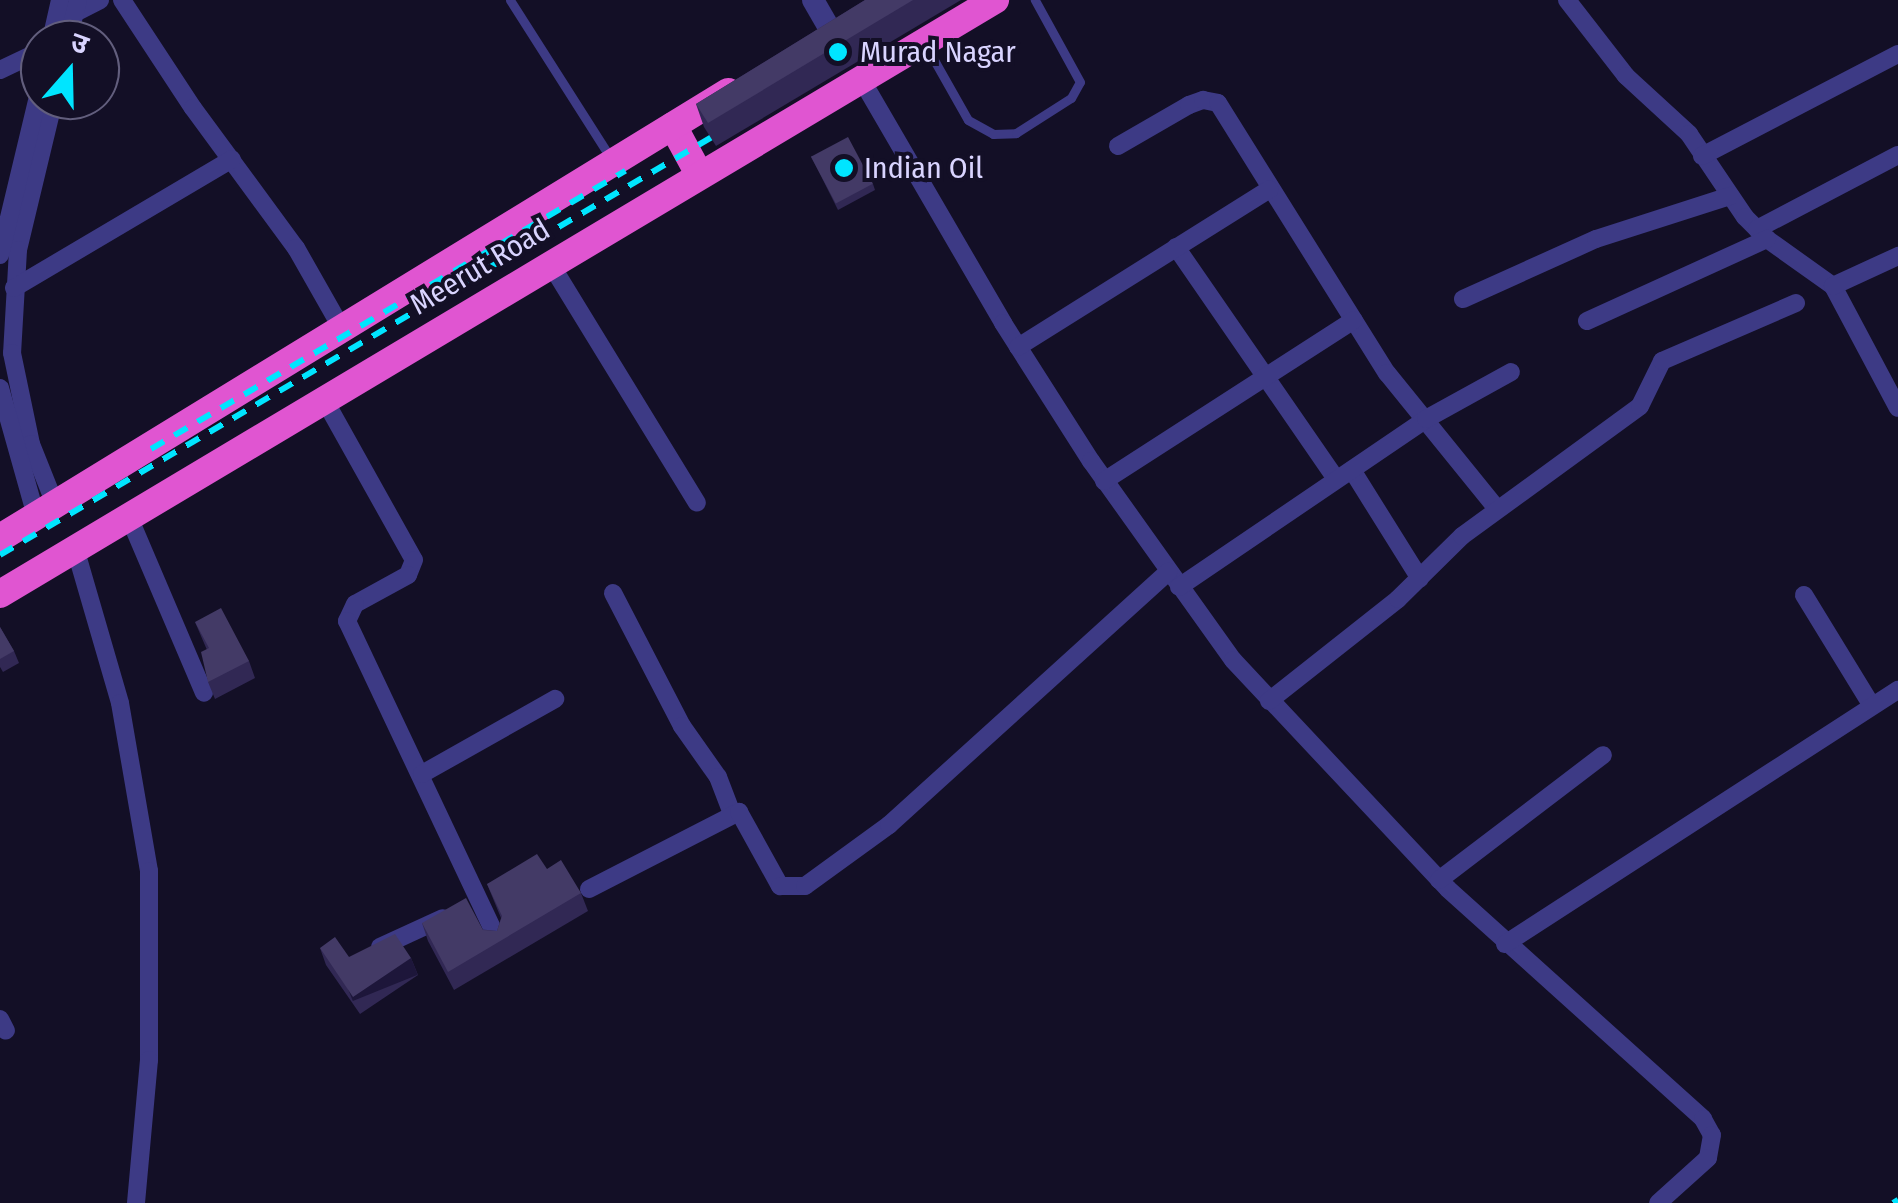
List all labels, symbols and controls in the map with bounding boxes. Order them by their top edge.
north arrow [20,20,120,120]
text: उ [66,25,93,62]
place label: Murad Nagar [860,34,1016,70]
marker: Murad Nagar [825,39,851,65]
place label: Indian Oil [864,150,983,186]
marker: Indian Oil [833,157,855,179]
street label: Meerut Road [404,211,556,323]

